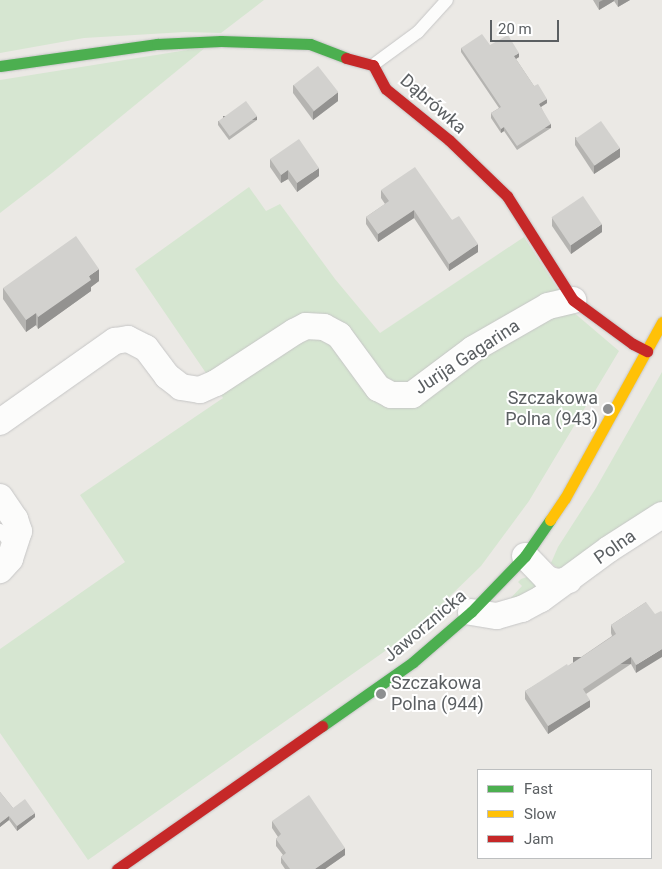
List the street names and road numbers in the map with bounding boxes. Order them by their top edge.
street label: Dąbrówka [396,69,470,139]
street label: Jurija Gagarina [410,315,524,399]
street label: Polna [590,525,640,569]
street label: Jaworznicka [379,585,471,667]

